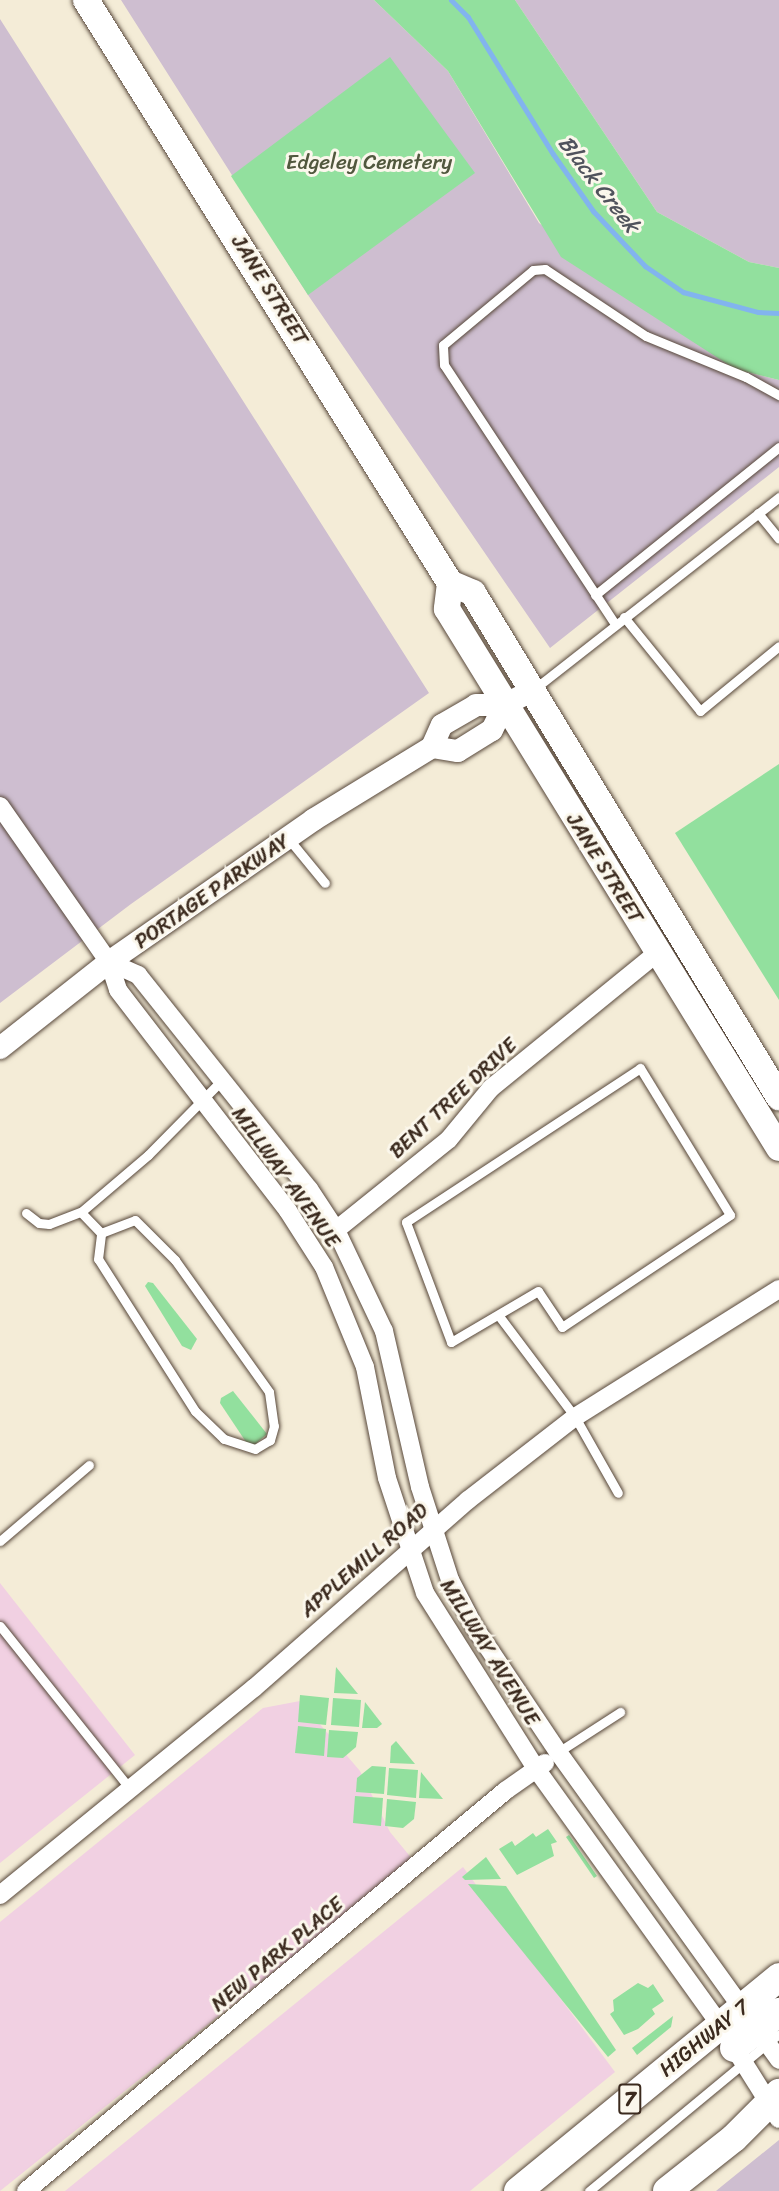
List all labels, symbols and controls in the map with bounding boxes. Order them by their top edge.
water label: Black Creek [553,130,645,238]
park label: Edgeley Cemetery [286,149,452,175]
street label: JANE STREET [226,229,314,351]
street label: JANE STREET [561,807,649,929]
street label: PORTAGE PARKWAY [131,829,293,953]
street label: BENT TREE DRIVE [384,1032,522,1164]
street label: MILLWAY AVENUE [227,1102,345,1252]
street label: APPLEMILL ROAD [295,1498,433,1622]
street label: MILLWAY AVENUE [435,1574,545,1730]
street label: NEW PARK PLACE [206,1892,348,2016]
street label: HIGHWAY 7 [654,1994,754,2082]
road number: 7 [618,2082,642,2116]

